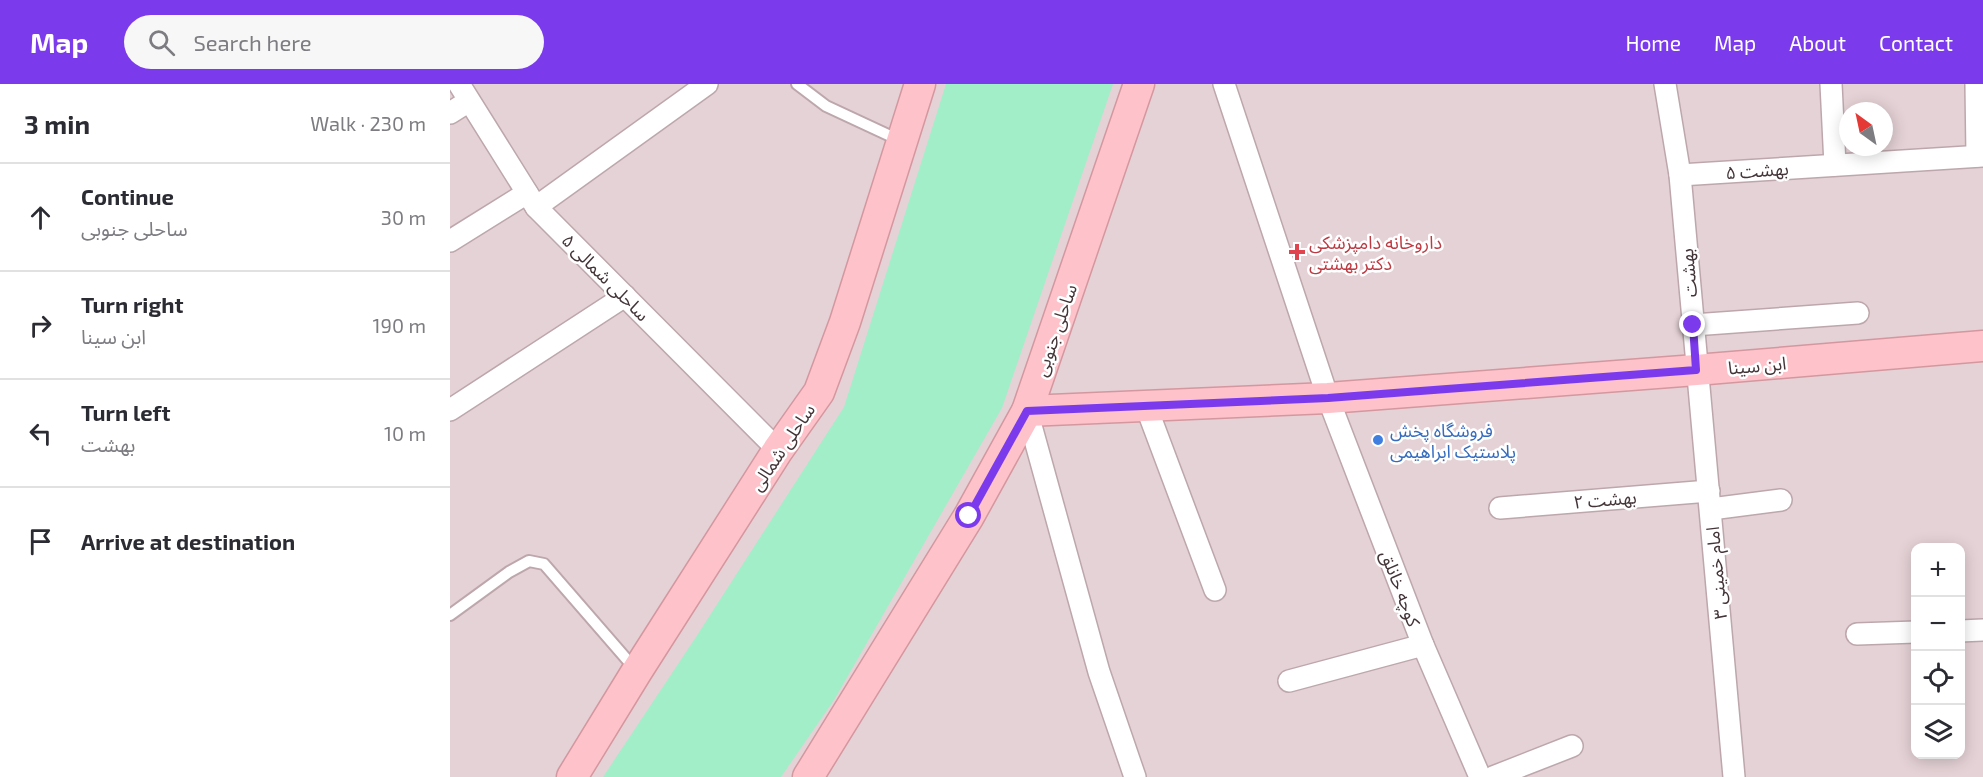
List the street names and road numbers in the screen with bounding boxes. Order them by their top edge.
street label: بهشت ۵ [1725,157,1789,183]
street label: ساحلی شمالی ۵ [557,229,654,326]
street label: بهشت [1675,248,1701,298]
street label: ساحلی جنوبی [1029,281,1082,379]
street label: ابن سینا [1727,351,1787,380]
street label: ساحلی شمالی [745,399,820,495]
street label: بهشت ۲ [1573,485,1637,513]
street label: امام خمینی ۳ [1701,525,1735,620]
street label: کوچه خانلق [1375,547,1426,630]

